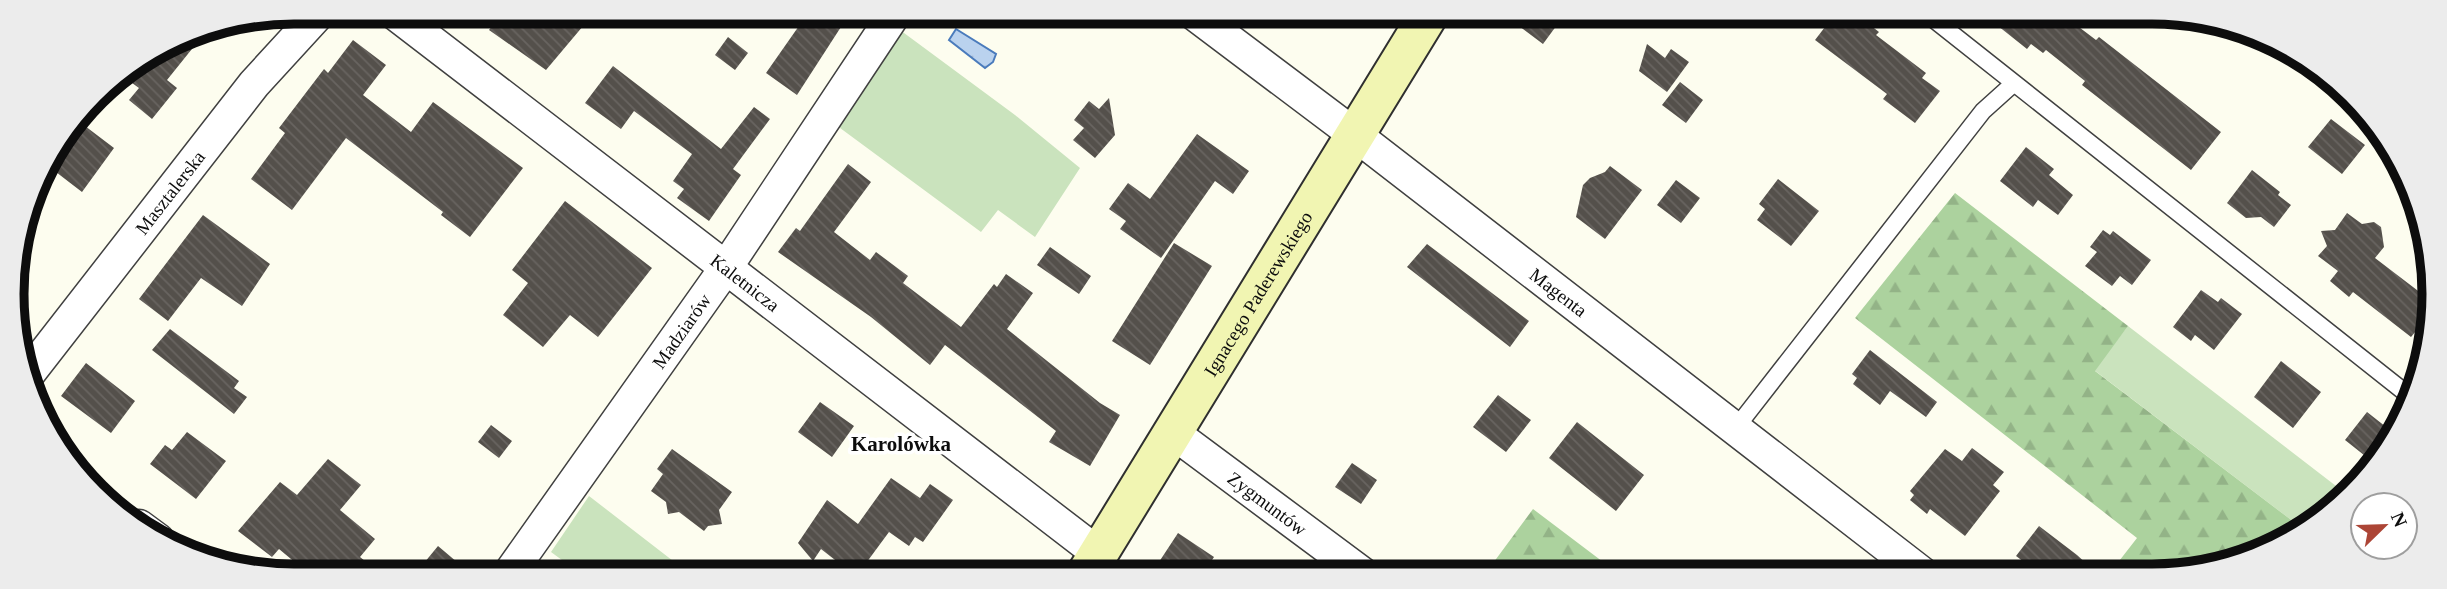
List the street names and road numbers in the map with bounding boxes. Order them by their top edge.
street label: Masztalerska [131,146,210,239]
street label: Ignacego Paderewskiego [1200,207,1317,380]
street label: Kaletnicza [706,250,784,316]
street label: Magenta [1526,264,1591,322]
street label: Madziarów [648,289,715,372]
street label: Zygmuntów [1224,467,1311,540]

